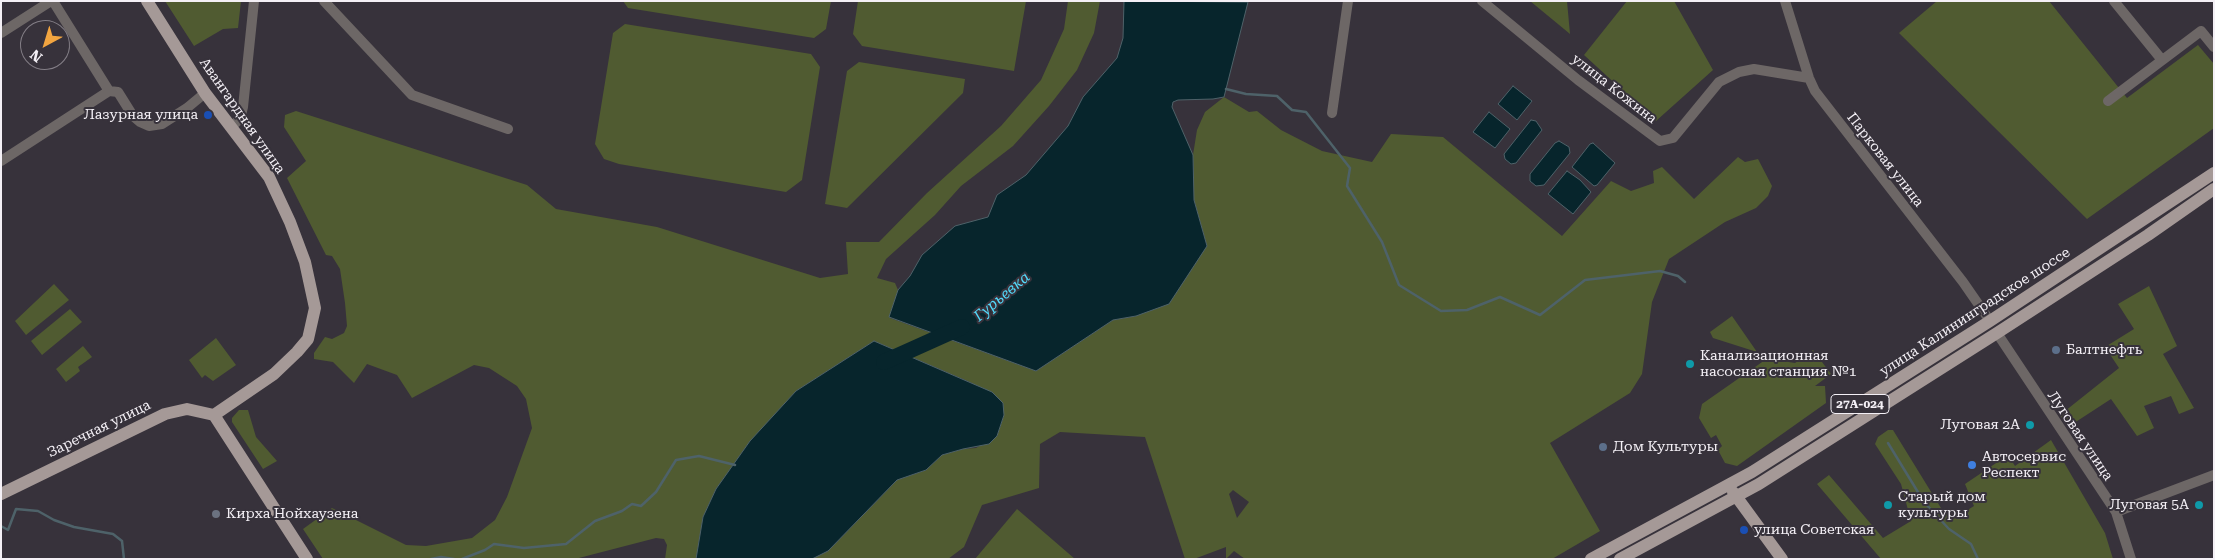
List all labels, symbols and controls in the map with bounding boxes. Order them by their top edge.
north arrow [20,20,70,70]
text: N [27,46,45,65]
street label: улица Кожина [1568,51,1660,127]
street label: Авангардная улица [196,55,288,177]
place label: Лазурная улица [84,107,198,123]
marker: Лазурная улица [202,109,214,121]
street label: Парковая улица [1843,110,1927,210]
street label: улица Калининградское шоссе [1877,244,2073,380]
water label: Гурьевка [970,268,1034,326]
place label: Балтнефть [2066,342,2142,358]
marker: Балтнефть [2050,344,2062,356]
place label: Канализационная насосная станция №1 [1700,348,1857,381]
marker: Канализационная насосная станция №1 [1684,358,1696,370]
street label: Луговая улица [2044,388,2116,484]
road number: 27А-024 [1831,394,1889,414]
street label: Заречная улица [45,397,153,461]
place label: Луговая 2А [1940,417,2020,433]
marker: Луговая 2А [2024,419,2036,431]
place label: Дом Культуры [1613,439,1718,455]
marker: Дом Культуры [1597,441,1609,453]
place label: Автосервис Респект [1982,449,2066,482]
marker: Автосервис Респект [1966,459,1978,471]
place label: Старый дом культуры [1898,489,1986,522]
place label: Луговая 5А [2109,497,2189,513]
marker: Старый дом культуры [1882,499,1894,511]
marker: Луговая 5А [2193,499,2205,511]
place label: Кирха Нойхаузена [226,506,358,522]
marker: Кирха Нойхаузена [210,508,222,520]
place label: улица Советская [1754,522,1874,538]
marker: улица Советская [1738,524,1750,536]

